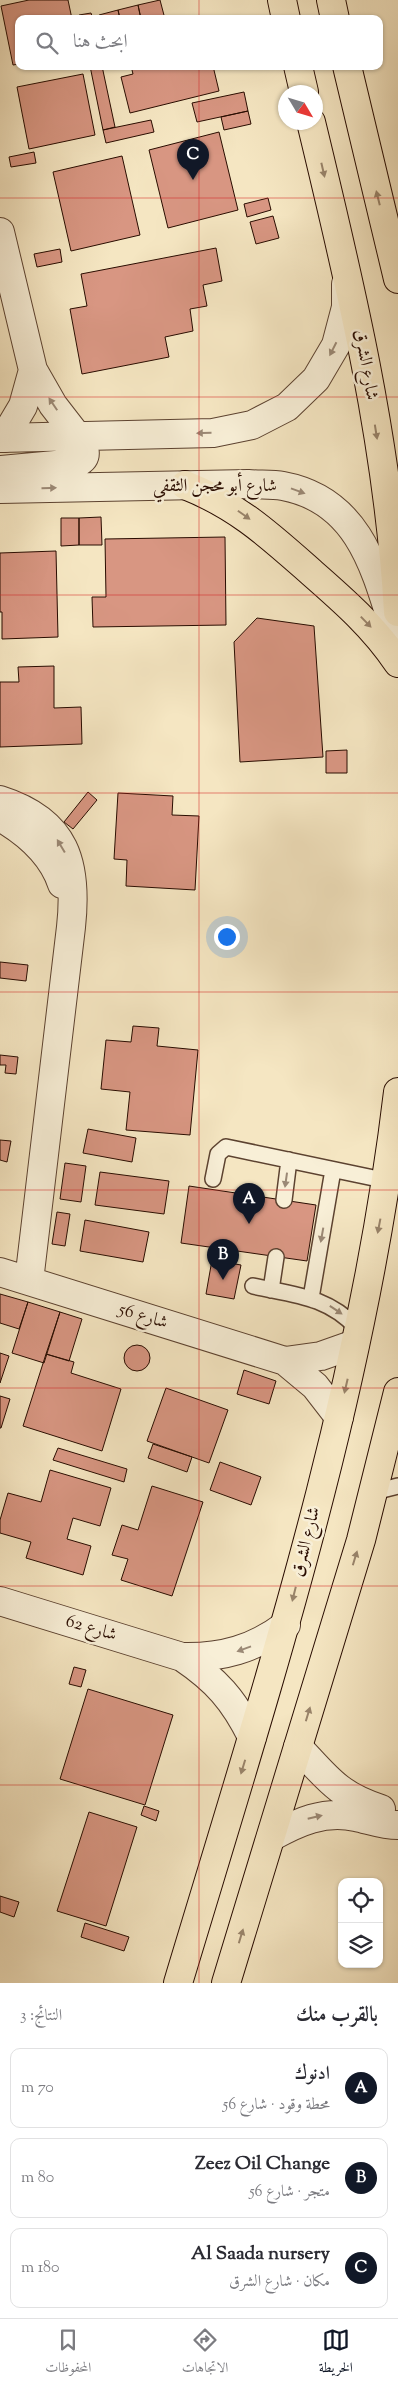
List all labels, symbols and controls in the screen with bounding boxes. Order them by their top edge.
search box [15,15,383,70]
icon: search [33,29,61,57]
text: ابحث هنا [73,29,128,56]
north arrow [278,85,323,130]
pin: C [177,139,209,180]
one-way arrow [319,162,327,177]
one-way arrow [374,190,382,205]
street label: شارع الشرق [346,328,384,402]
one-way arrow [329,341,337,356]
one-way arrow [48,398,58,411]
one-way arrow [373,424,381,440]
one-way arrow [196,429,212,437]
street label: شارع أبو محجن الثقفي [153,472,277,503]
one-way arrow [41,484,57,492]
one-way arrow [290,488,305,495]
one-way arrow [237,510,251,520]
one-way arrow [360,616,372,628]
one-way arrow [56,839,66,852]
your location [214,924,240,950]
one-way arrow [282,1173,290,1189]
pin: A [233,1183,265,1224]
one-way arrow [374,1219,382,1235]
one-way arrow [318,1227,326,1243]
pin: B [207,1239,239,1280]
street label: شارع 56 [114,1297,171,1337]
one-way arrow [330,1305,343,1315]
one-way arrow [342,1378,350,1393]
street label: شارع الشرق [286,1504,328,1580]
one-way arrow [352,1551,360,1566]
one-way arrow [290,1587,298,1602]
street label: شارع 62 [62,1609,120,1649]
one-way arrow [237,1646,252,1653]
one-way arrow [305,1706,313,1721]
one-way arrow [239,1759,247,1774]
one-way arrow [308,1813,323,1821]
map controls [338,1878,383,1968]
button: locate [338,1878,383,1923]
button: layers [338,1923,383,1968]
one-way arrow [237,1929,245,1944]
text: بالقرب منك [296,2001,378,2031]
text: النتائج: 3 [20,2005,62,2028]
text: ادنوك [295,2061,330,2088]
text: 70 m [21,2077,54,2100]
text: A [355,2077,368,2100]
text: محطة وقود · شارع 56 [223,2094,330,2117]
text: Zeez Oil Change [195,2151,330,2178]
text: 80 m [21,2167,54,2190]
text: B [356,2167,366,2190]
text: متجر · شارع 56 [249,2181,330,2204]
text: Al Saada nursery [191,2241,330,2268]
text: 180 m [21,2257,60,2280]
text: C [355,2257,367,2280]
text: مكان · شارع الشرق [229,2271,330,2294]
tab: المحفوظات [45,2326,91,2381]
tab: الاتجاهات [182,2326,228,2381]
tab: الخريطة [319,2326,353,2381]

